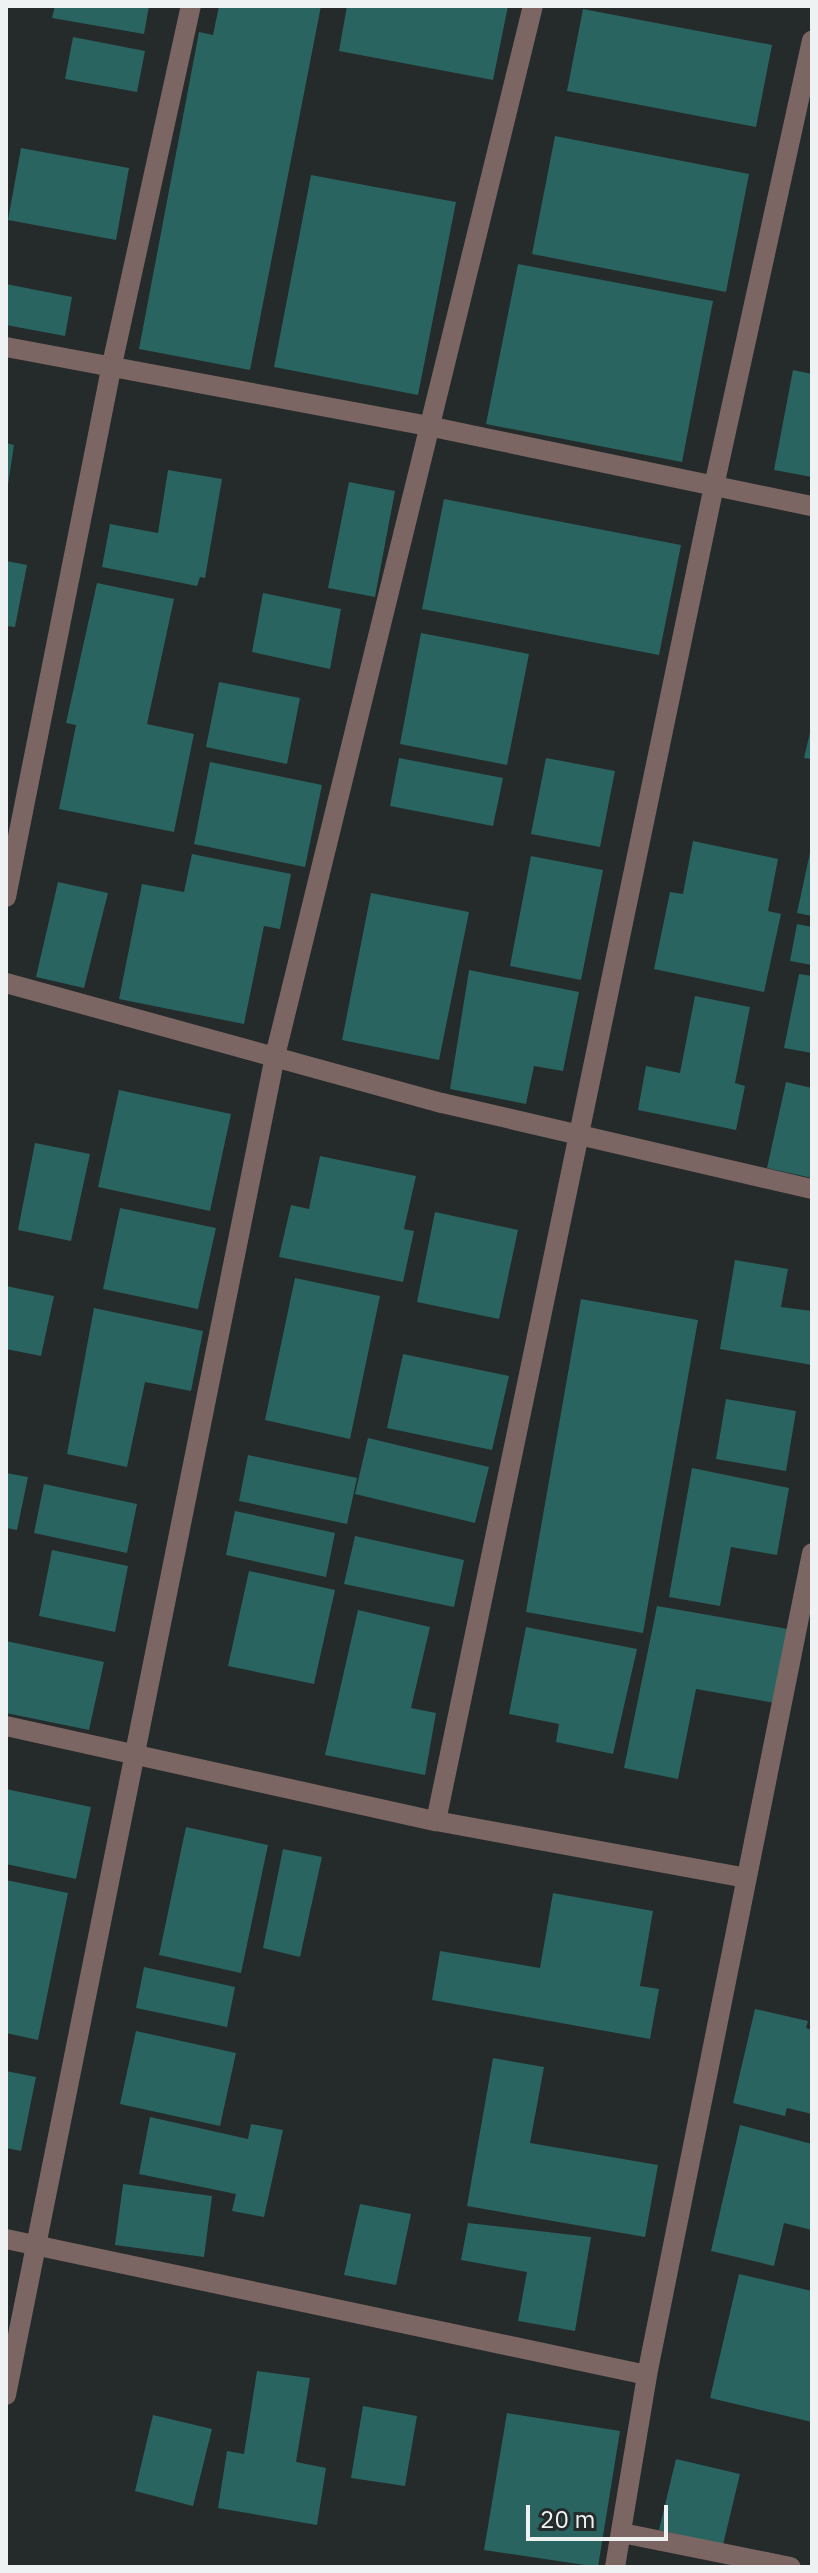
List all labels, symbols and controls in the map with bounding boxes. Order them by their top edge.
scale bar [530,2489,672,2539]
text: 20 m [540,2503,595,2535]

